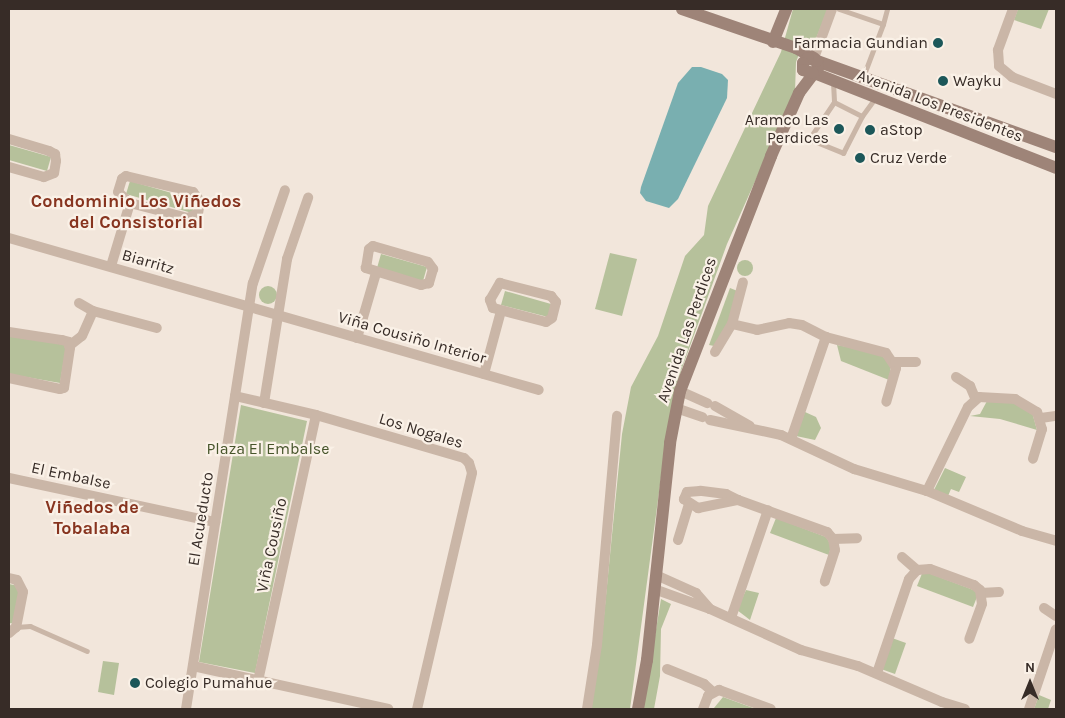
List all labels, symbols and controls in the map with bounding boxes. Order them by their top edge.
place label: Farmacia Gundian [794,33,928,53]
marker: Farmacia Gundian [932,37,944,49]
street label: Avenida Los Presidentes [854,65,1026,147]
place label: Wayku [953,71,1002,91]
marker: Wayku [937,75,949,87]
place label: Aramco Las Perdices [745,110,829,148]
place label: aStop [880,120,923,140]
marker: Aramco Las Perdices [833,123,845,135]
marker: aStop [864,124,876,136]
place label: Cruz Verde [870,148,947,168]
marker: Cruz Verde [854,152,866,164]
district label: Condominio Los Viñedos del Consistorial [31,191,241,233]
street label: Biarritz [120,245,176,279]
street label: Avenida Las Perdices [653,255,721,405]
street label: Viña Cousiño Interior [336,308,488,368]
street label: Los Nogales [377,409,465,453]
park label: Plaza El Embalse [207,439,329,459]
street label: El Embalse [30,458,112,494]
street label: El Acueducto [184,471,218,567]
street label: Viña Cousiño [253,496,291,594]
district label: Viñedos de Tobalaba [45,497,139,540]
north arrow [1005,658,1055,708]
text: N [1025,659,1035,676]
place label: Colegio Pumahue [145,673,272,693]
marker: Colegio Pumahue [129,677,141,689]

